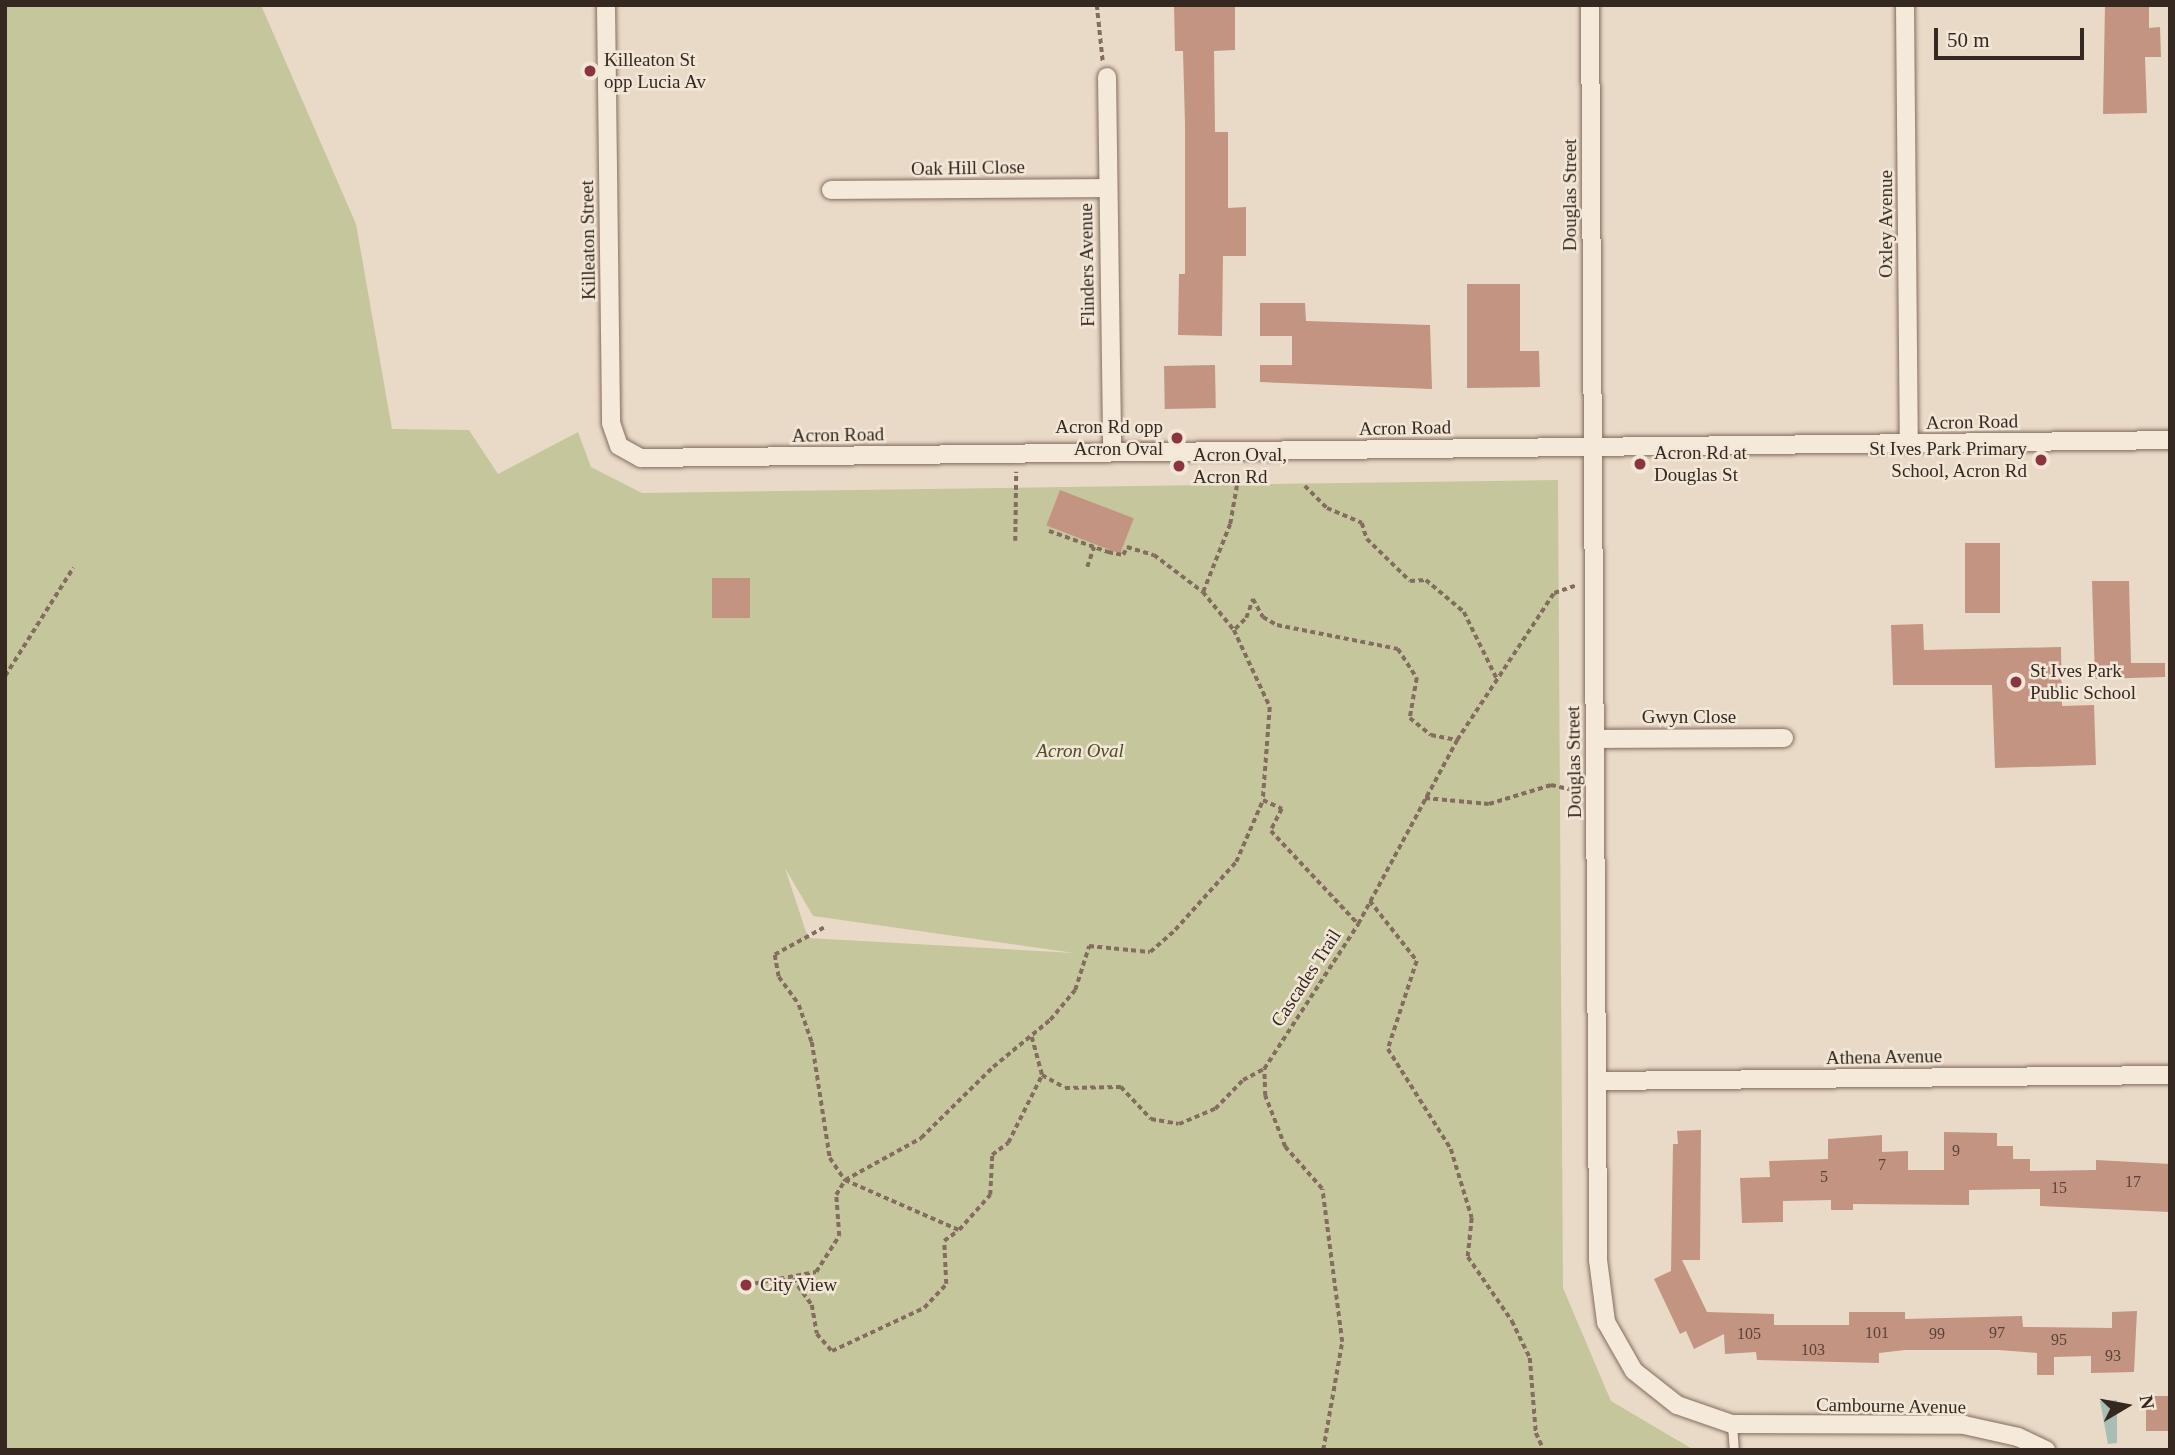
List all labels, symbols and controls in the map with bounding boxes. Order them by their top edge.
scale bar [1937,14,2088,58]
text: 50 m [1947,28,1990,52]
place label: Killeaton St opp Lucia Av [604,49,707,93]
marker: Killeaton St opp Lucia Av [582,63,598,79]
street label: Douglas Street [1559,139,1581,251]
street label: Oak Hill Close [911,156,1025,180]
street label: Oxley Avenue [1875,170,1897,278]
street label: Killeaton Street [576,180,600,300]
street label: Flinders Avenue [1075,202,1099,328]
street label: Acron Road [1926,410,2018,434]
place label: Acron Rd opp Acron Oval [1055,416,1163,460]
street label: Acron Road [1359,416,1451,440]
street label: Acron Road [792,423,884,447]
marker: Acron Rd opp Acron Oval [1169,430,1185,446]
place label: St Ives Park Primary School, Acron Rd [1869,438,2027,482]
place label: Acron Rd at Douglas St [1654,442,1747,486]
place label: Acron Oval, Acron Rd [1193,444,1287,488]
marker: St Ives Park Primary School, Acron Rd [2033,452,2049,468]
marker: Acron Rd at Douglas St [1632,456,1648,472]
marker: Acron Oval, Acron Rd [1171,458,1187,474]
place label: St Ives Park Public School [2030,660,2136,704]
marker: St Ives Park Public School [2008,674,2024,690]
street label: Douglas Street [1562,706,1586,818]
street label: Gwyn Close [1642,706,1736,728]
park label: Acron Oval [1036,740,1124,762]
street label: Cascades Trail [1266,925,1346,1031]
street label: Athena Avenue [1825,1045,1943,1069]
house number: 9 [1952,1141,1960,1161]
house number: 7 [1878,1155,1886,1175]
house number: 5 [1820,1167,1828,1187]
house number: 17 [2125,1172,2141,1192]
house number: 15 [2051,1178,2067,1198]
place label: City View [760,1274,837,1296]
marker: City View [738,1277,754,1293]
house number: 101 [1865,1323,1889,1343]
house number: 97 [1989,1323,2005,1343]
house number: 105 [1737,1324,1761,1344]
house number: 99 [1929,1324,1945,1344]
house number: 95 [2051,1330,2067,1350]
house number: 103 [1801,1340,1825,1360]
house number: 93 [2105,1346,2121,1366]
north arrow [2091,1371,2161,1441]
street label: Cambourne Avenue [1815,1393,1967,1419]
text: N [2136,1394,2159,1411]

